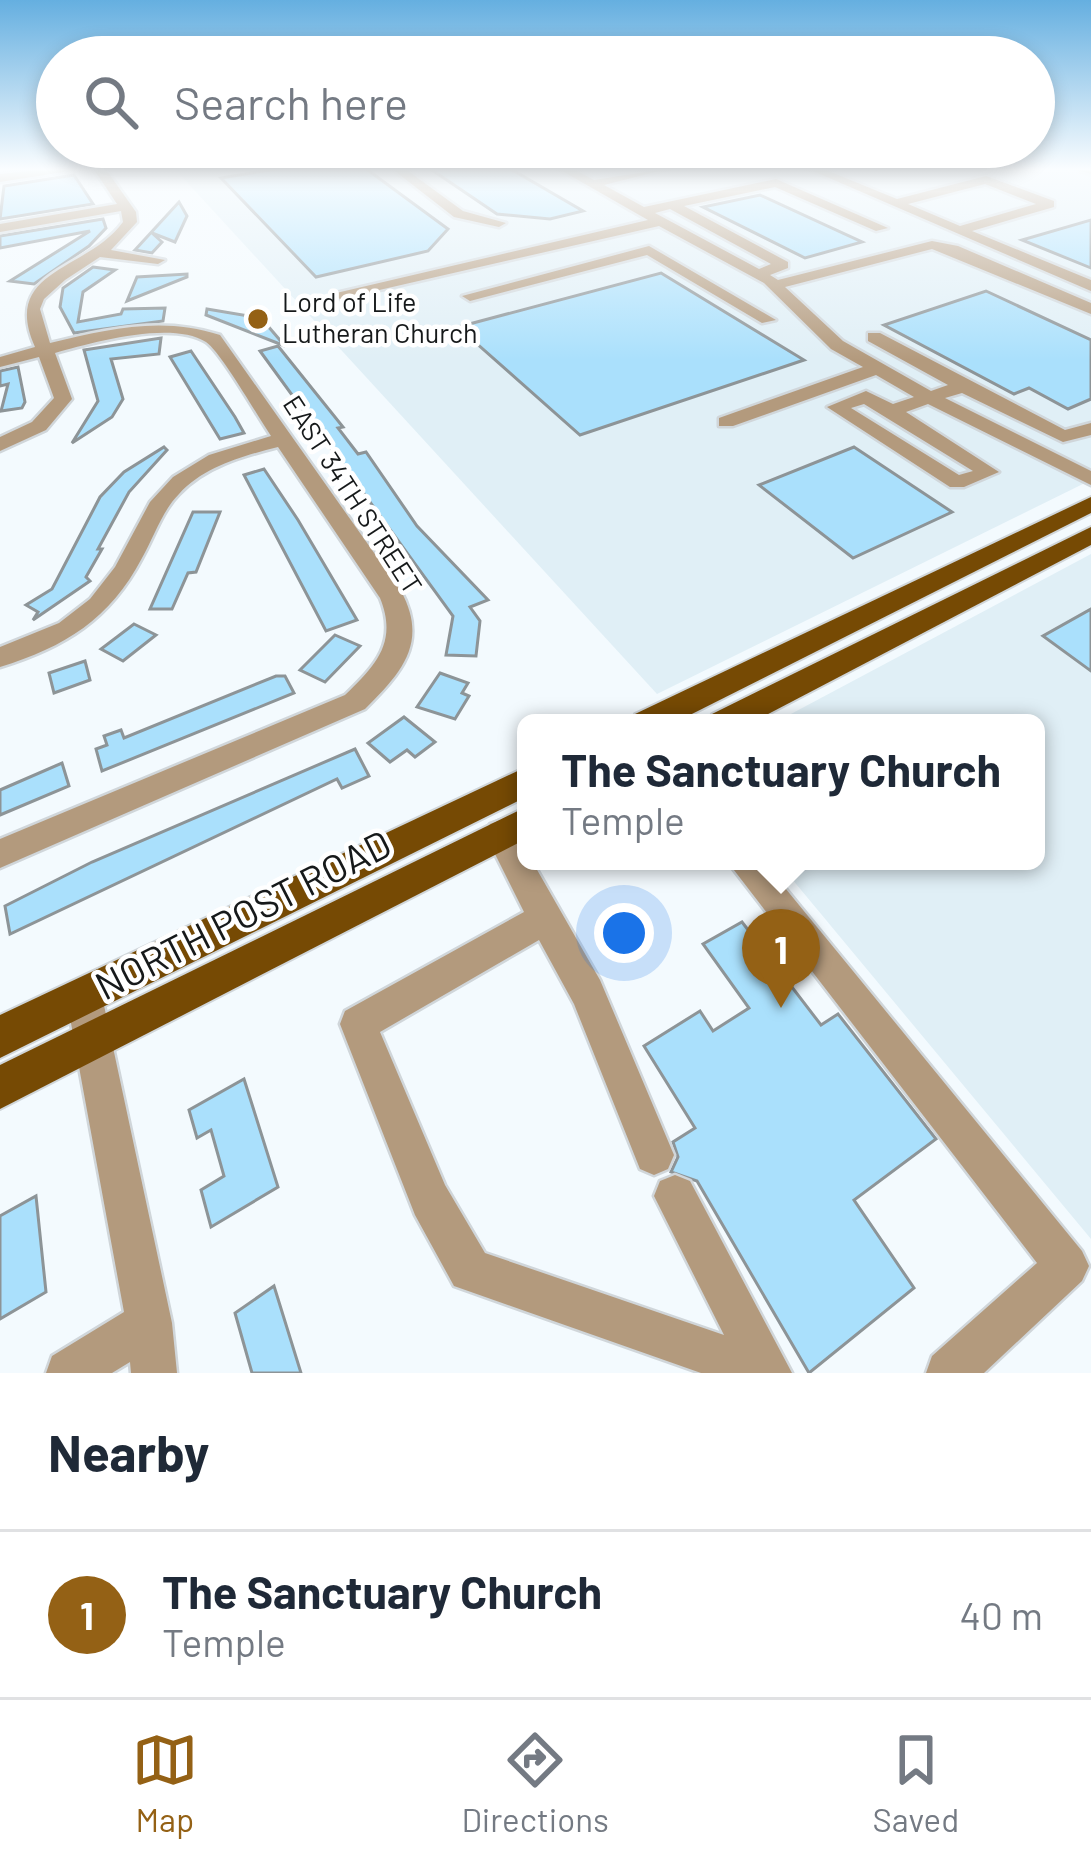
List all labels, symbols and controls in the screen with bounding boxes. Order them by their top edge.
search box [36,36,1055,168]
icon: search [78,69,144,135]
text: Search here [174,75,408,129]
place label: Lord of Life Lutheran Church [282,285,478,348]
marker: Lord of Life Lutheran Church [245,306,271,332]
street label: EAST 34TH STREET [278,389,430,599]
popup [517,714,1045,870]
text: The Sanctuary Church [561,742,1001,796]
text: Temple [561,796,685,843]
street label: NORTH POST ROAD [87,819,398,1008]
your location [594,903,654,963]
pin: 1 [742,909,820,1008]
text: Nearby [48,1421,209,1482]
text: The Sanctuary Church [162,1564,602,1618]
text: 1 [80,1591,94,1638]
text: 40 m [959,1591,1043,1638]
text: Temple [162,1618,286,1665]
tab: Map [132,1727,198,1839]
tab: Directions [461,1727,609,1839]
tab: Saved [873,1727,959,1839]

